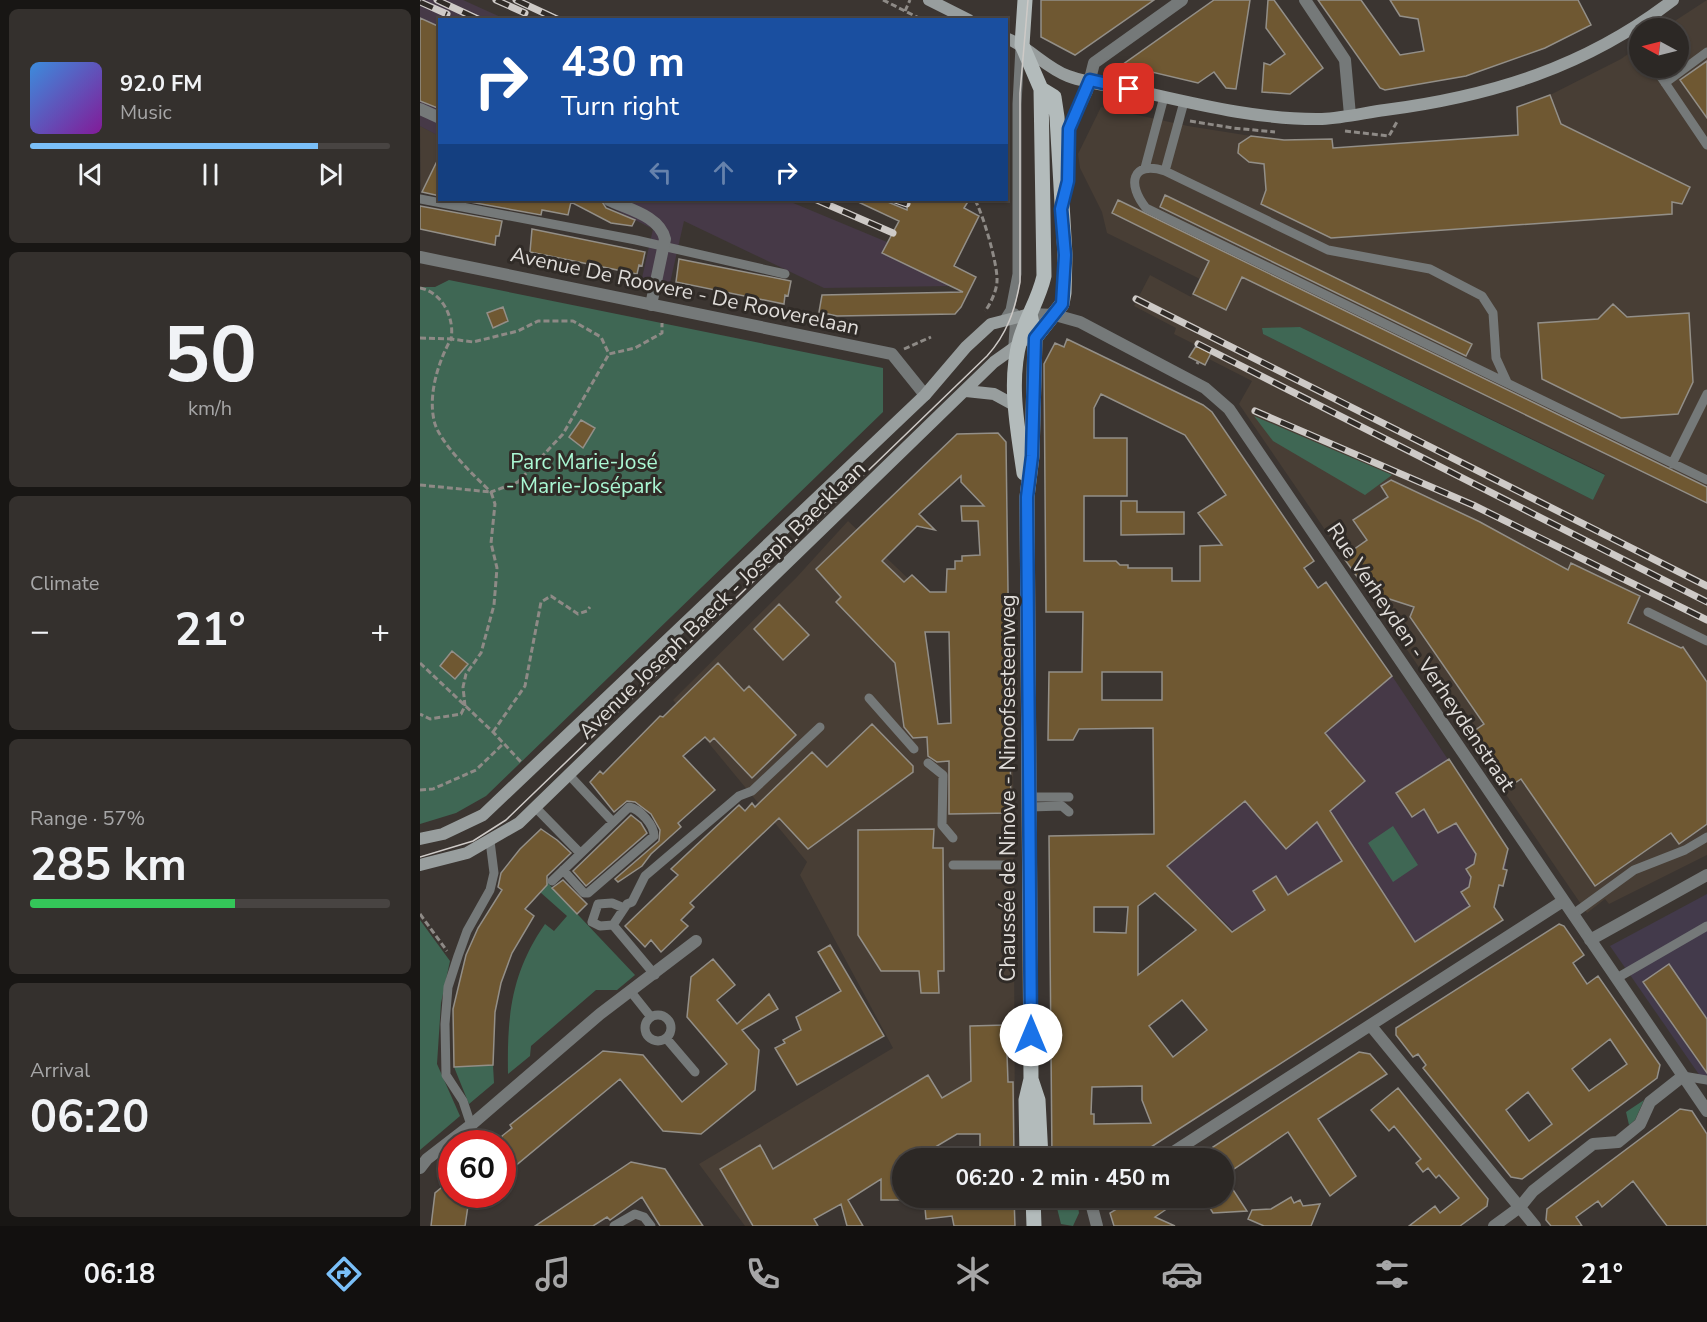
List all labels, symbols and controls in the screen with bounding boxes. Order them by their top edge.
north arrow [1629,18,1689,78]
map controls [1629,18,1689,78]
text: 430 m [561,34,685,91]
icon: right [462,42,540,120]
pin [1103,63,1154,114]
text: 92.0 FM [120,69,202,99]
icon: arrive [1112,72,1145,105]
text: Turn right [561,88,679,125]
text: Music [120,99,172,126]
icon: left [644,156,677,189]
icon: ahead [707,156,740,189]
icon: right [770,156,803,189]
icon: previous [74,158,107,191]
icon: pause [194,158,227,191]
icon: next [314,158,347,191]
street label: Avenue De Roovere - De Rooverelaan [508,240,862,342]
text: 50 [163,302,257,409]
text: km/h [188,395,232,422]
park label: Parc Marie-José - Marie-Josépark [506,448,663,500]
street label: Avenue Joseph Baeck - Joseph Baecklaan [572,455,872,745]
street label: Rue Verheyden - Verheydenstraat [1320,517,1522,797]
text: Climate [30,570,99,597]
street label: Chaussée de Ninove - Ninoofsesteenweg [994,594,1022,982]
text: 21° [174,600,246,661]
text: − [30,609,50,654]
text: + [370,609,390,654]
text: Range · 57% [30,805,145,832]
text: 285 km [30,835,187,896]
position arrow [999,1003,1063,1067]
text: Arrival [30,1057,90,1084]
text: 06:20 [30,1087,149,1148]
speed limit sign: 60 [438,1130,516,1208]
text: 06:20 · 2 min · 450 m [956,1163,1170,1193]
icon: directions [323,1253,365,1295]
icon: music [532,1253,574,1295]
icon: phone [742,1253,784,1295]
icon: climate [952,1253,994,1295]
icon: car [1161,1253,1203,1295]
icon: filters [1371,1253,1413,1295]
text: 06:18 [84,1256,155,1293]
text: 21° [1580,1256,1623,1293]

